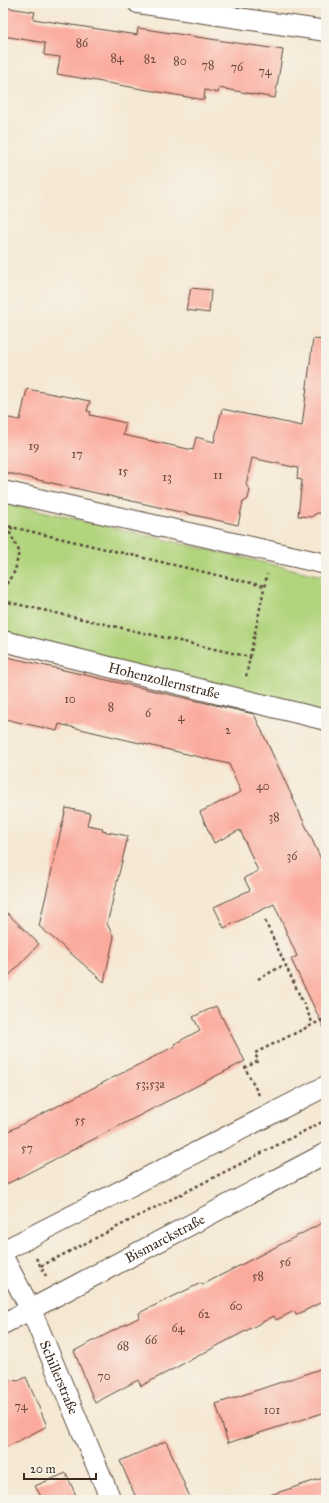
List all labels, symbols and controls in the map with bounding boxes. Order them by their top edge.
house number: 86 [76,36,89,50]
house number: 84 [110,51,124,65]
house number: 82 [144,52,156,66]
house number: 80 [173,54,187,68]
house number: 78 [202,58,214,72]
house number: 76 [231,60,244,74]
house number: 74 [259,64,272,78]
house number: 19 [28,439,40,453]
house number: 17 [71,447,83,461]
house number: 15 [118,464,129,478]
house number: 11 [213,468,223,482]
house number: 13 [162,470,172,484]
street label: Hohenzollernstraße [107,659,222,702]
house number: 10 [64,692,76,706]
house number: 8 [108,700,114,714]
house number: 6 [145,706,152,720]
house number: 4 [178,710,185,724]
house number: 2 [225,723,231,737]
house number: 40 [256,779,270,793]
house number: 38 [268,810,280,824]
house number: 36 [287,849,298,863]
house number: 53;53a [135,1077,166,1091]
house number: 55 [74,1113,86,1127]
house number: 57 [21,1141,33,1155]
street label: Bismarckstraße [122,1210,208,1266]
house number: 56 [279,1255,292,1269]
house number: 58 [252,1269,264,1283]
house number: 60 [229,1299,243,1313]
house number: 62 [198,1307,210,1321]
house number: 64 [172,1321,185,1335]
house number: 66 [145,1333,158,1347]
street label: Schillerstraße [36,1338,82,1417]
house number: 68 [117,1339,129,1353]
house number: 70 [97,1369,111,1383]
house number: 74 [15,1399,28,1413]
house number: 101 [264,1403,280,1417]
scale bar [24,1455,96,1481]
text: 20 m [30,1462,56,1476]

